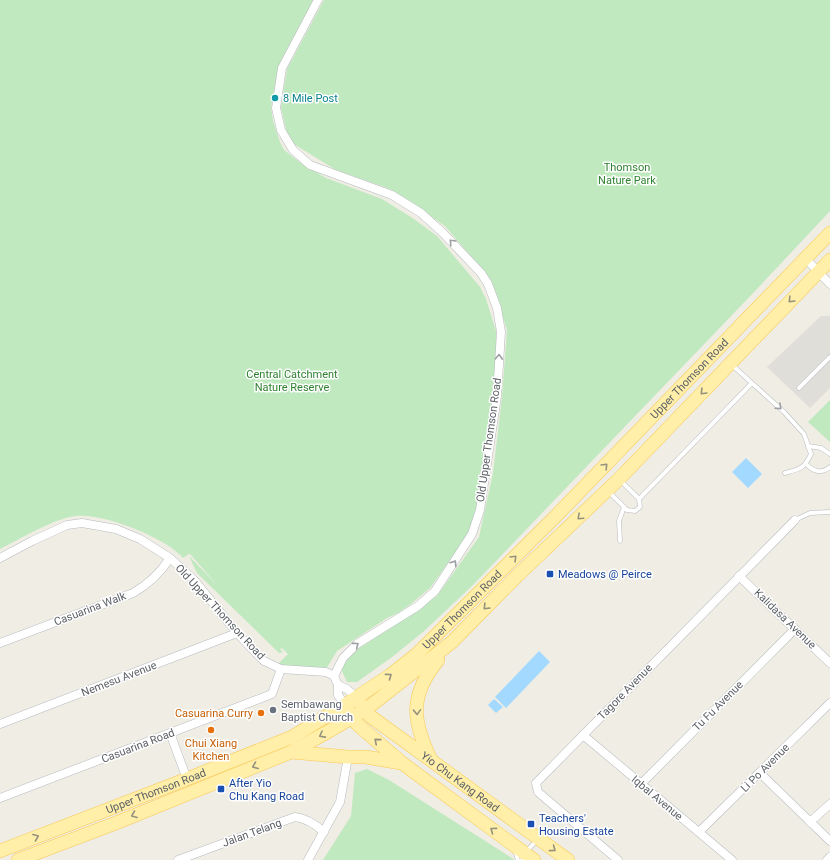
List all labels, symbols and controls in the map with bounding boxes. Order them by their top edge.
place label: 8 Mile Post [283,92,338,105]
marker: 8 Mile Post [270,93,280,103]
park label: Thomson Nature Park [598,161,656,187]
one-way arrow [449,239,457,247]
one-way arrow [789,295,796,302]
street label: Upper Thomson Road [648,336,731,421]
one-way arrow [495,354,504,360]
park label: Central Catchment Nature Reserve [246,368,338,394]
street label: Old Upper Thomson Road [474,377,504,503]
one-way arrow [700,387,708,395]
one-way arrow [774,403,782,410]
one-way arrow [601,463,608,471]
one-way arrow [577,512,585,520]
one-way arrow [509,555,517,563]
one-way arrow [449,560,456,567]
street label: Old Upper Thomson Road [173,562,267,662]
street label: Upper Thomson Road [420,567,504,651]
place label: Meadows @ Peirce [558,568,652,581]
marker: Meadows @ Peirce [545,569,555,579]
street label: Kalidasa Avenue [751,586,819,652]
street label: Casuarina Walk [52,589,128,629]
one-way arrow [483,602,491,610]
one-way arrow [352,642,359,650]
street label: Nemesu Avenue [80,659,159,699]
street label: Tagore Avenue [595,661,655,723]
one-way arrow [384,674,391,681]
street label: Tu Fu Avenue [690,678,746,734]
place label: Sembawang Baptist Church [281,698,353,724]
marker: Sembawang Baptist Church [268,705,278,715]
place label: Casuarina Curry [175,707,254,720]
marker: Casuarina Curry [256,708,266,718]
one-way arrow [413,710,421,716]
marker: Chui Xiang Kitchen [206,725,216,735]
street label: Casuarina Road [100,726,176,766]
one-way arrow [319,731,326,738]
place label: Chui Xiang Kitchen [185,737,237,763]
one-way arrow [374,739,381,746]
street label: Li Po Avenue [738,741,792,795]
street label: Yio Chu Kang Road [419,749,502,814]
one-way arrow [251,762,258,770]
street label: Upper Thomson Road [104,766,208,816]
street label: Iqbal Avenue [629,773,685,823]
place label: After Yio Chu Kang Road [229,777,304,803]
marker: After Yio Chu Kang Road [216,784,226,794]
one-way arrow [131,811,138,819]
place label: Teachers' Housing Estate [539,812,614,838]
street label: Jalan Telang [221,816,283,850]
marker: Teachers' Housing Estate [526,819,536,829]
one-way arrow [491,828,498,835]
one-way arrow [33,833,40,841]
one-way arrow [549,844,556,852]

